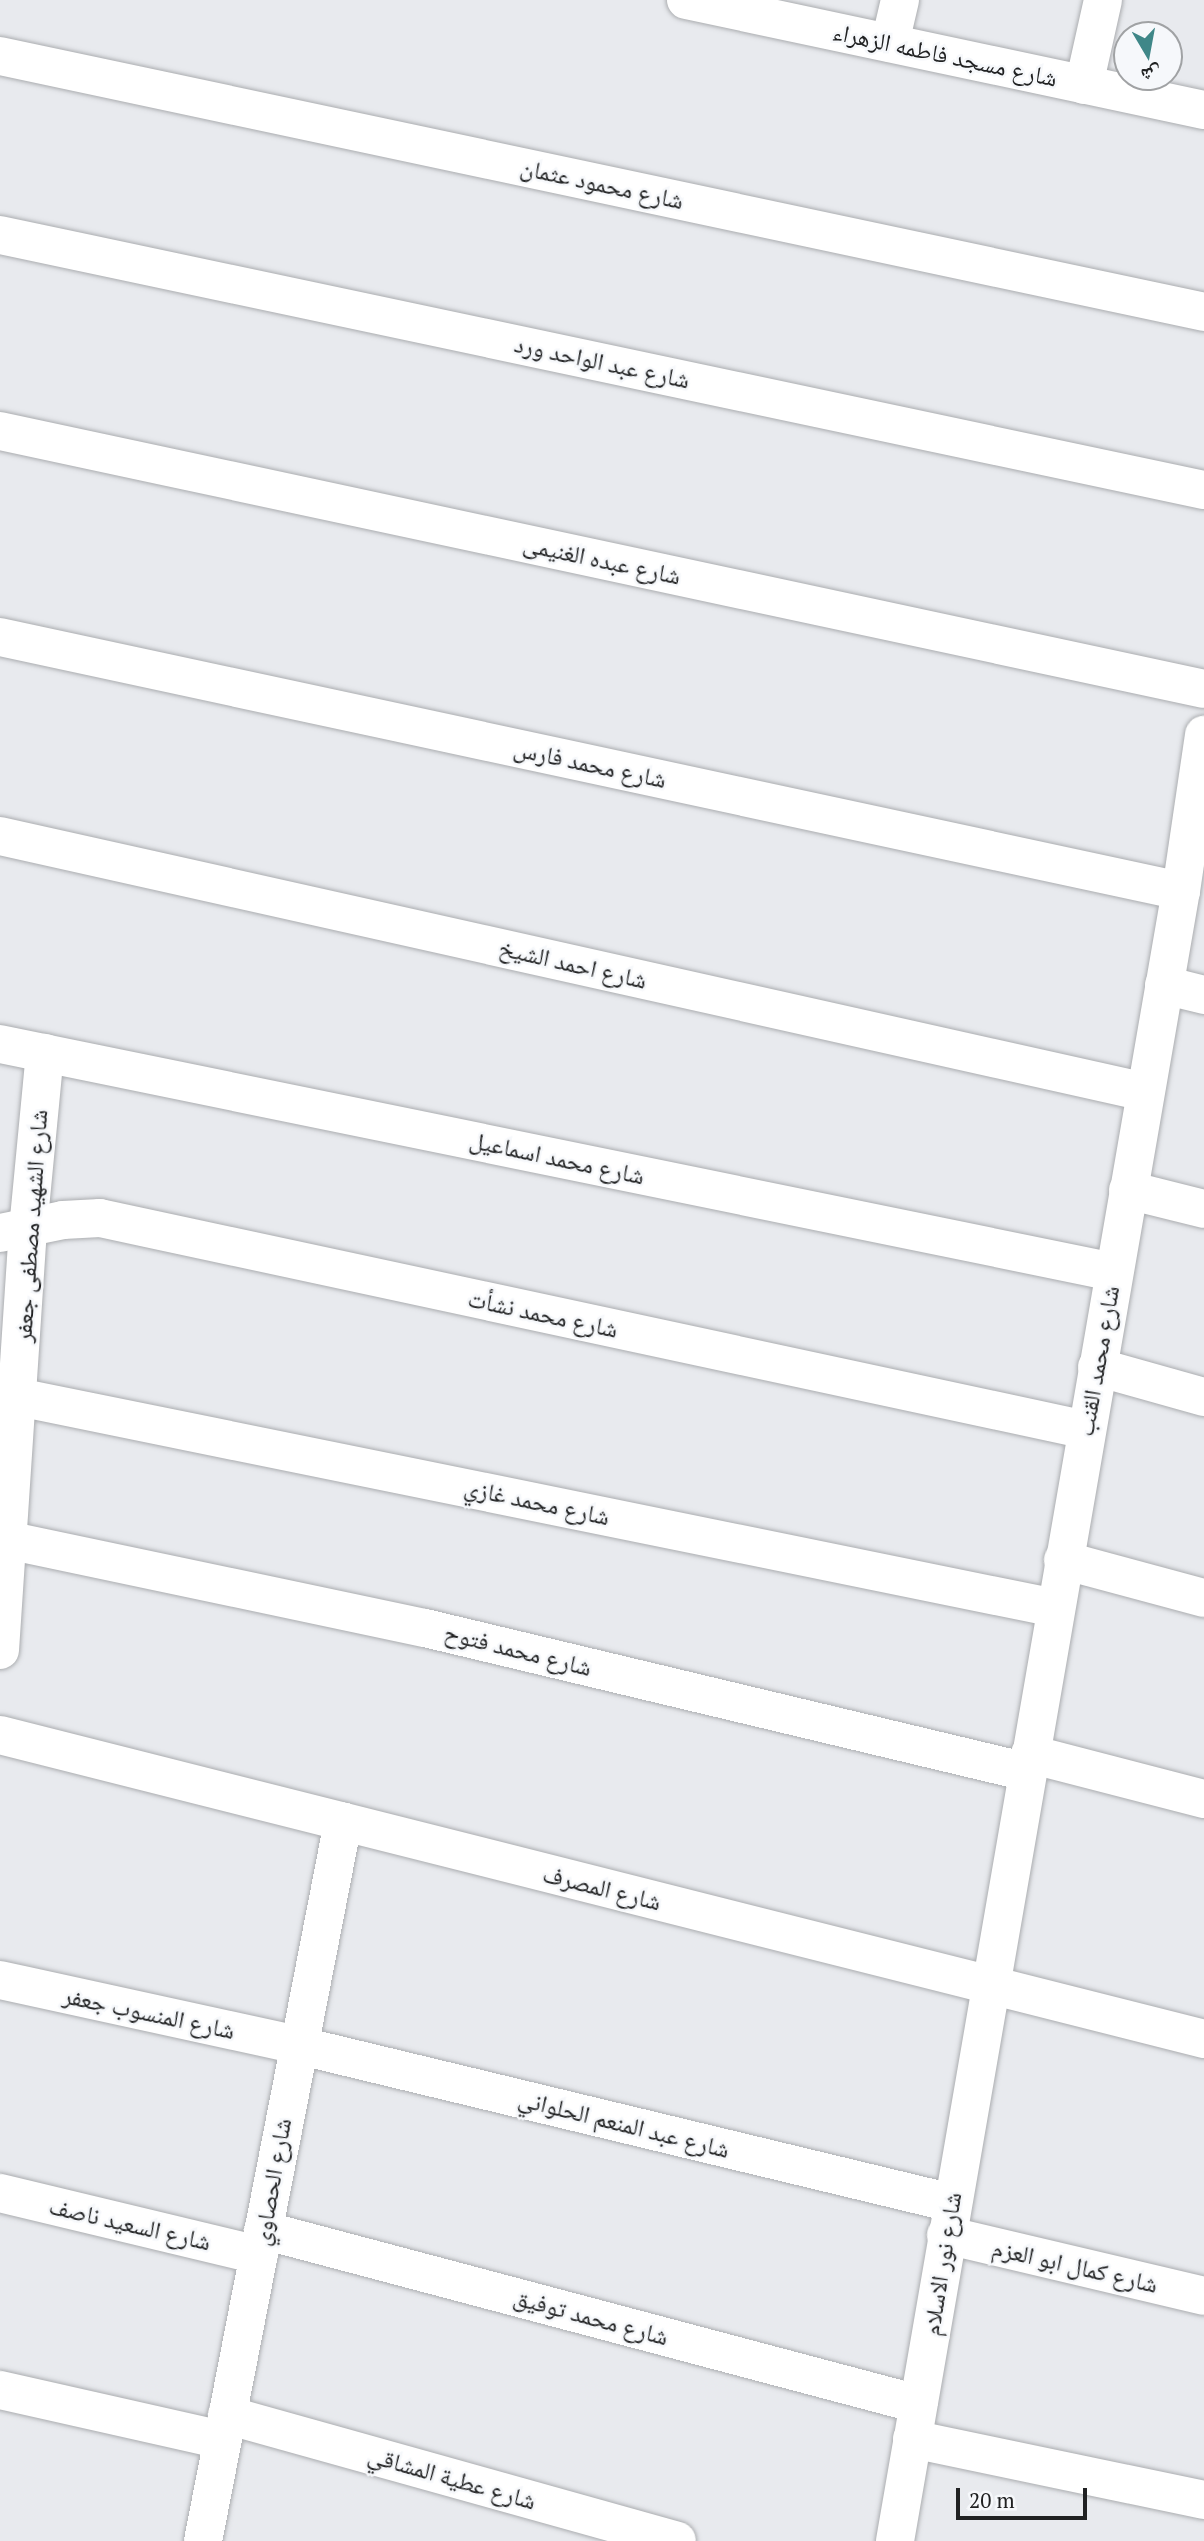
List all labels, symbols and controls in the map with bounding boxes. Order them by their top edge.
street label: شارع مسجد فاطمه الزهراء [830,17,1060,93]
north arrow [1113,21,1183,91]
text: ش [1139,61,1163,89]
street label: شارع محمود عثمان [518,153,686,215]
street label: شارع عبد الواحد ورد [512,329,692,395]
street label: شارع عبده الغنيمى [521,529,683,591]
street label: شارع محمد فارس [511,734,669,794]
street label: شارع احمد الشيخ [496,933,650,995]
street label: شارع الشهيد مصطفى جعفر [8,1108,54,1344]
street label: شارع محمد اسماعيل [467,1125,647,1191]
street label: شارع محمد نشأت [465,1284,621,1344]
street label: شارع محمد القنب [1071,1284,1125,1438]
street label: شارع محمد غازي [462,1473,612,1531]
street label: شارع محمد فتوح [441,1618,595,1682]
street label: شارع المصرف [540,1859,664,1917]
street label: شارع المنسوب جعفر [60,1981,238,2045]
street label: شارع عبد المنعم الحلواني [515,2084,733,2164]
street label: شارع الحصاوي [247,2116,297,2248]
street label: شارع نور الاسلام [916,2190,968,2338]
street label: شارع السعيد ناصف [46,2191,214,2257]
street label: شارع كمال ابو العزم [989,2233,1161,2299]
street label: شارع محمد توفيق [510,2283,672,2351]
street label: شارع عطية المشاقي [365,2440,539,2516]
scale bar [959,2474,1090,2518]
text: 20 m [969,2486,1015,2514]

